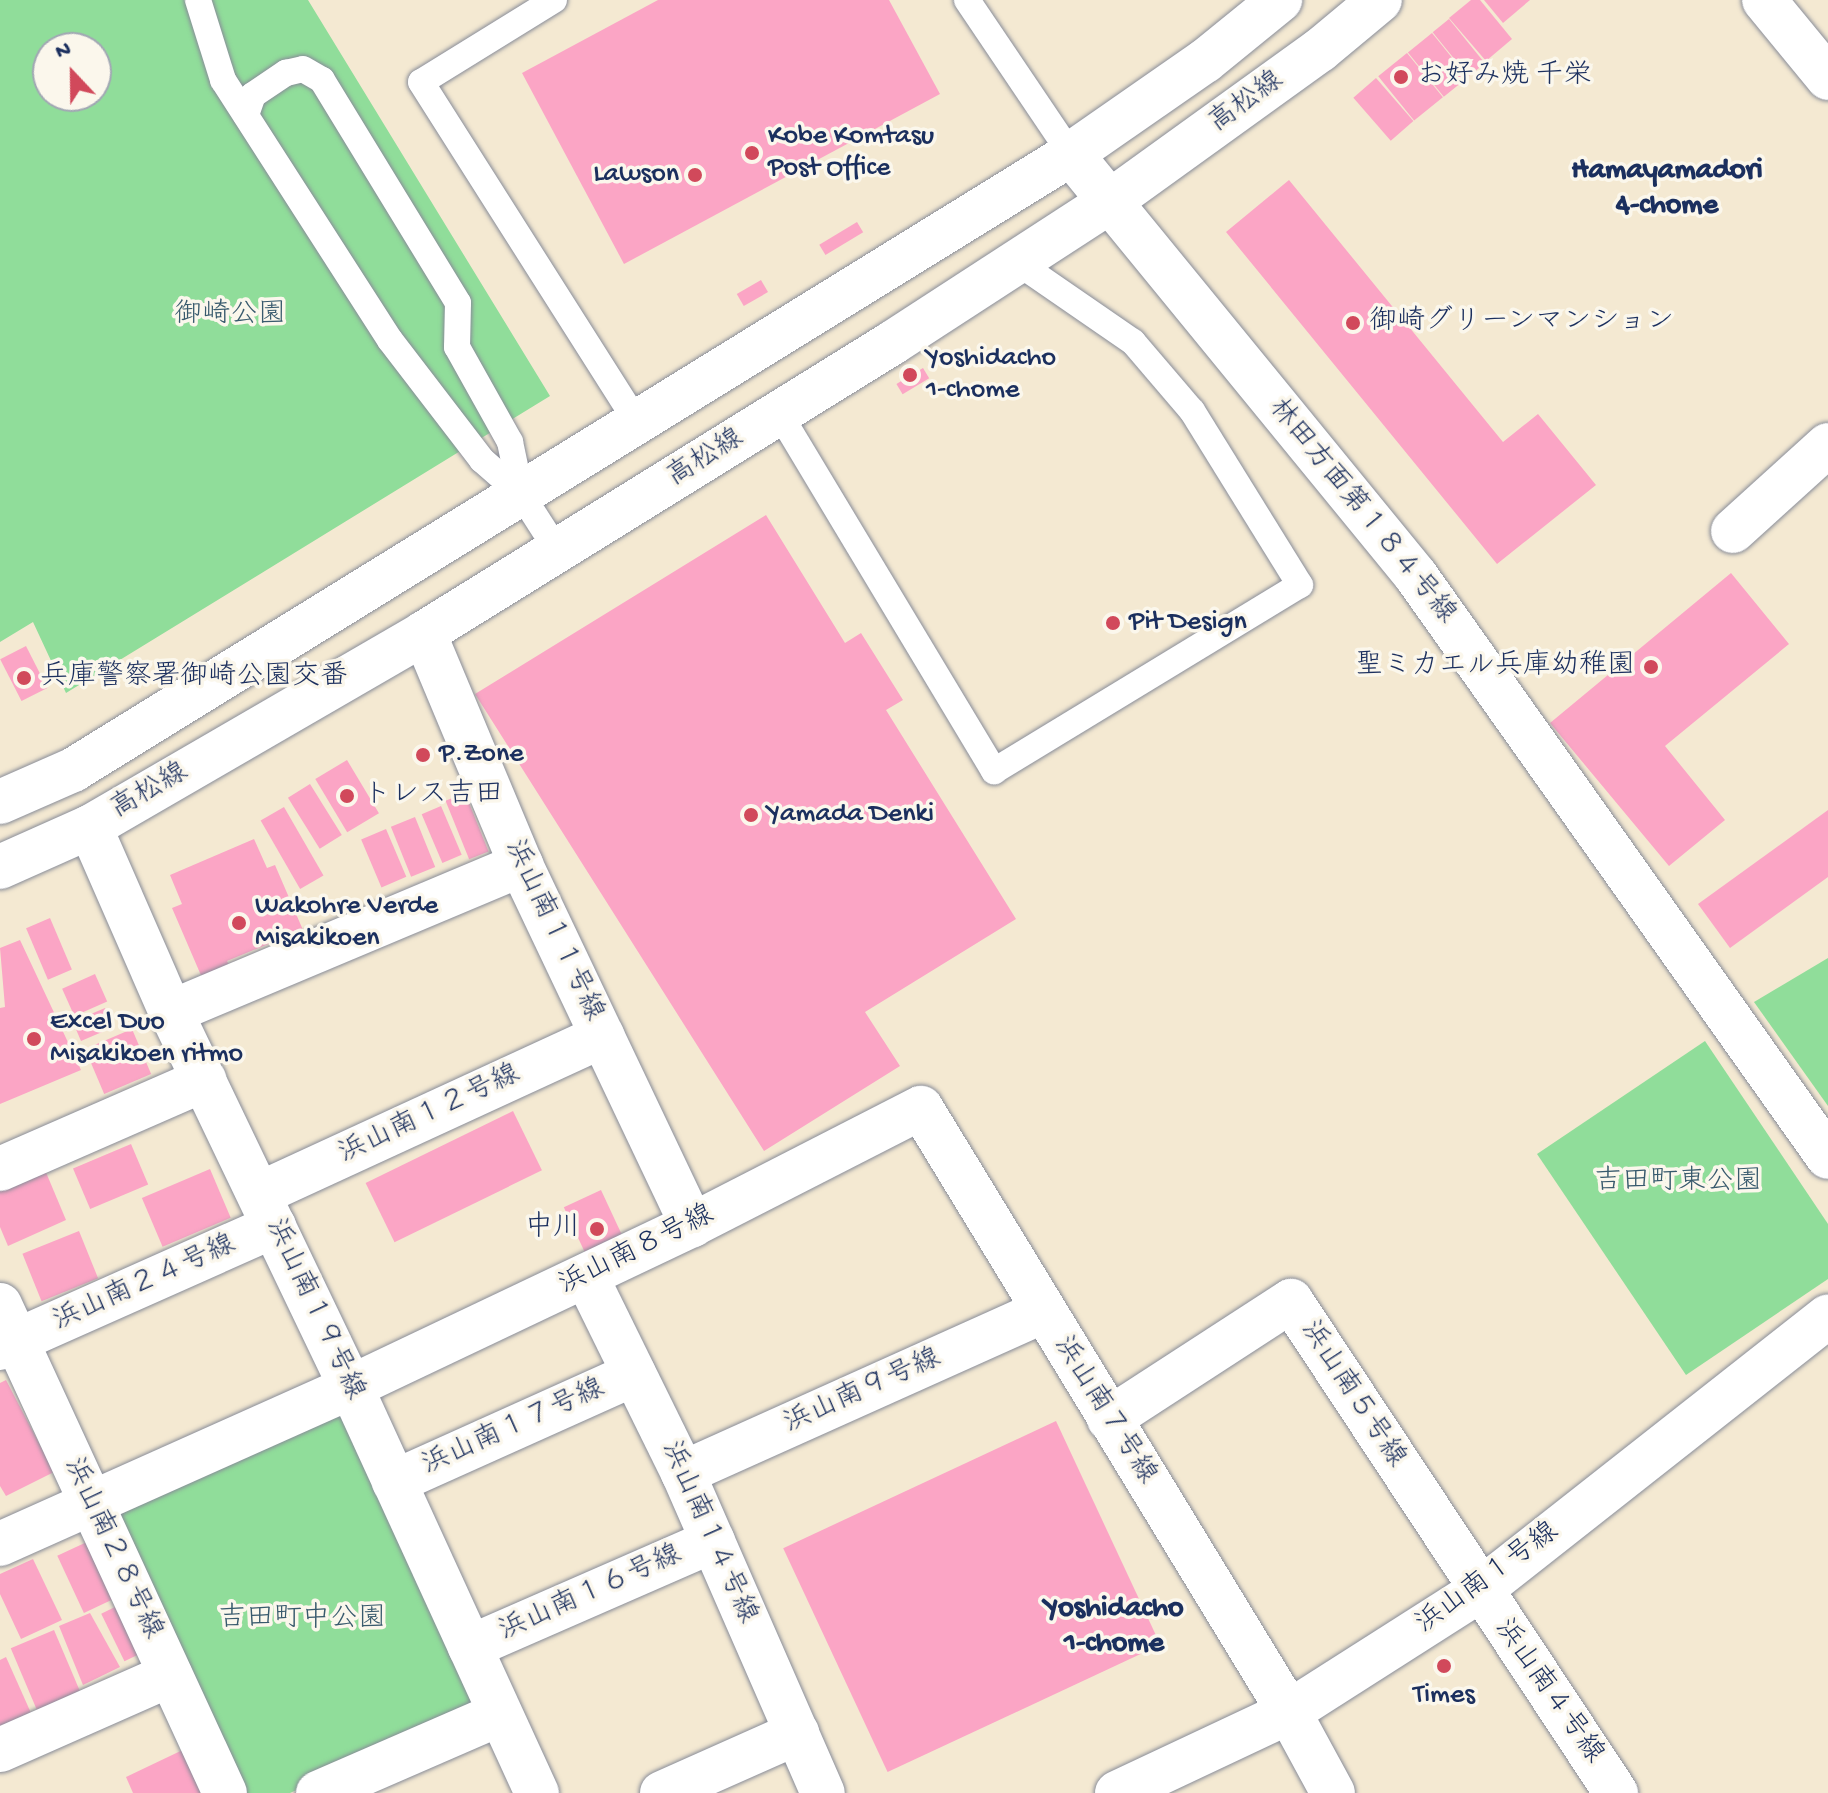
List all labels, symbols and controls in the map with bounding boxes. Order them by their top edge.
north arrow [32,32,112,112]
text: N [52,37,75,66]
place label: お好み焼 千栄 [1417,60,1592,94]
street label: 高松線 [1203,65,1291,141]
marker: お好み焼 千栄 [1392,68,1410,86]
place label: Kobe Komtasu Post Office [768,120,934,186]
marker: Kobe Komtasu Post Office [743,144,761,162]
district label: Hamayamadori 4-chome [1571,154,1763,224]
place label: Lawson [593,158,679,192]
marker: Lawson [686,166,704,184]
park label: 御崎公園 [174,299,286,333]
place label: 御崎グリーンマンション [1369,306,1677,340]
marker: 御崎グリーンマンション [1344,314,1362,332]
place label: Yoshidacho 1-chome [926,342,1056,408]
marker: Yoshidacho 1-chome [901,366,919,384]
street label: 林田方面第１８４号線 [1260,393,1462,631]
street label: 高松線 [661,422,751,496]
place label: Pit Design [1129,606,1247,640]
marker: Pit Design [1104,614,1122,632]
place label: 聖ミカエル兵庫幼稚園 [1355,650,1635,684]
marker: 聖ミカエル兵庫幼稚園 [1642,658,1660,676]
place label: 兵庫警察署御崎公園交番 [40,661,348,695]
marker: 兵庫警察署御崎公園交番 [15,669,33,687]
place label: P.Zone [439,738,524,772]
marker: P.Zone [414,746,432,764]
street label: 高松線 [105,756,195,828]
place label: トレス吉田 [363,779,503,813]
marker: トレス吉田 [338,787,356,805]
place label: Yamada Denki [767,798,934,832]
marker: Yamada Denki [742,806,760,824]
street label: 浜山南１１号線 [496,835,610,1027]
place label: Wakohre Verde Misakikoen [255,890,438,956]
marker: Wakohre Verde Misakikoen [230,914,248,932]
place label: Excel Duo Misakikoen ritmo [50,1006,243,1072]
marker: Excel Duo Misakikoen ritmo [25,1030,43,1048]
street label: 浜山南１２号線 [334,1058,526,1172]
park label: 吉田町東公園 [1594,1166,1762,1200]
street label: 浜山南８号線 [554,1199,720,1303]
place label: 中川 [525,1212,581,1246]
street label: 浜山南１９号線 [257,1214,371,1406]
marker: 中川 [588,1220,606,1238]
street label: 浜山南２４号線 [49,1229,241,1339]
street label: 浜山南５号線 [1292,1315,1412,1475]
street label: 浜山南７号線 [1045,1331,1163,1491]
street label: 浜山南９号線 [779,1342,947,1442]
street label: 浜山南１７号線 [418,1373,610,1483]
street label: 浜山南１４号線 [653,1437,763,1629]
street label: 浜山南２８号線 [55,1453,169,1645]
street label: 浜山南１号線 [1410,1516,1566,1642]
street label: 浜山南１６号線 [495,1539,687,1649]
district label: Yoshidacho 1-chome [1044,1592,1184,1662]
park label: 吉田町中公園 [218,1603,386,1637]
street label: 浜山南４号線 [1486,1614,1610,1770]
marker: Times [1435,1657,1453,1675]
place label: Times [1413,1679,1475,1713]

